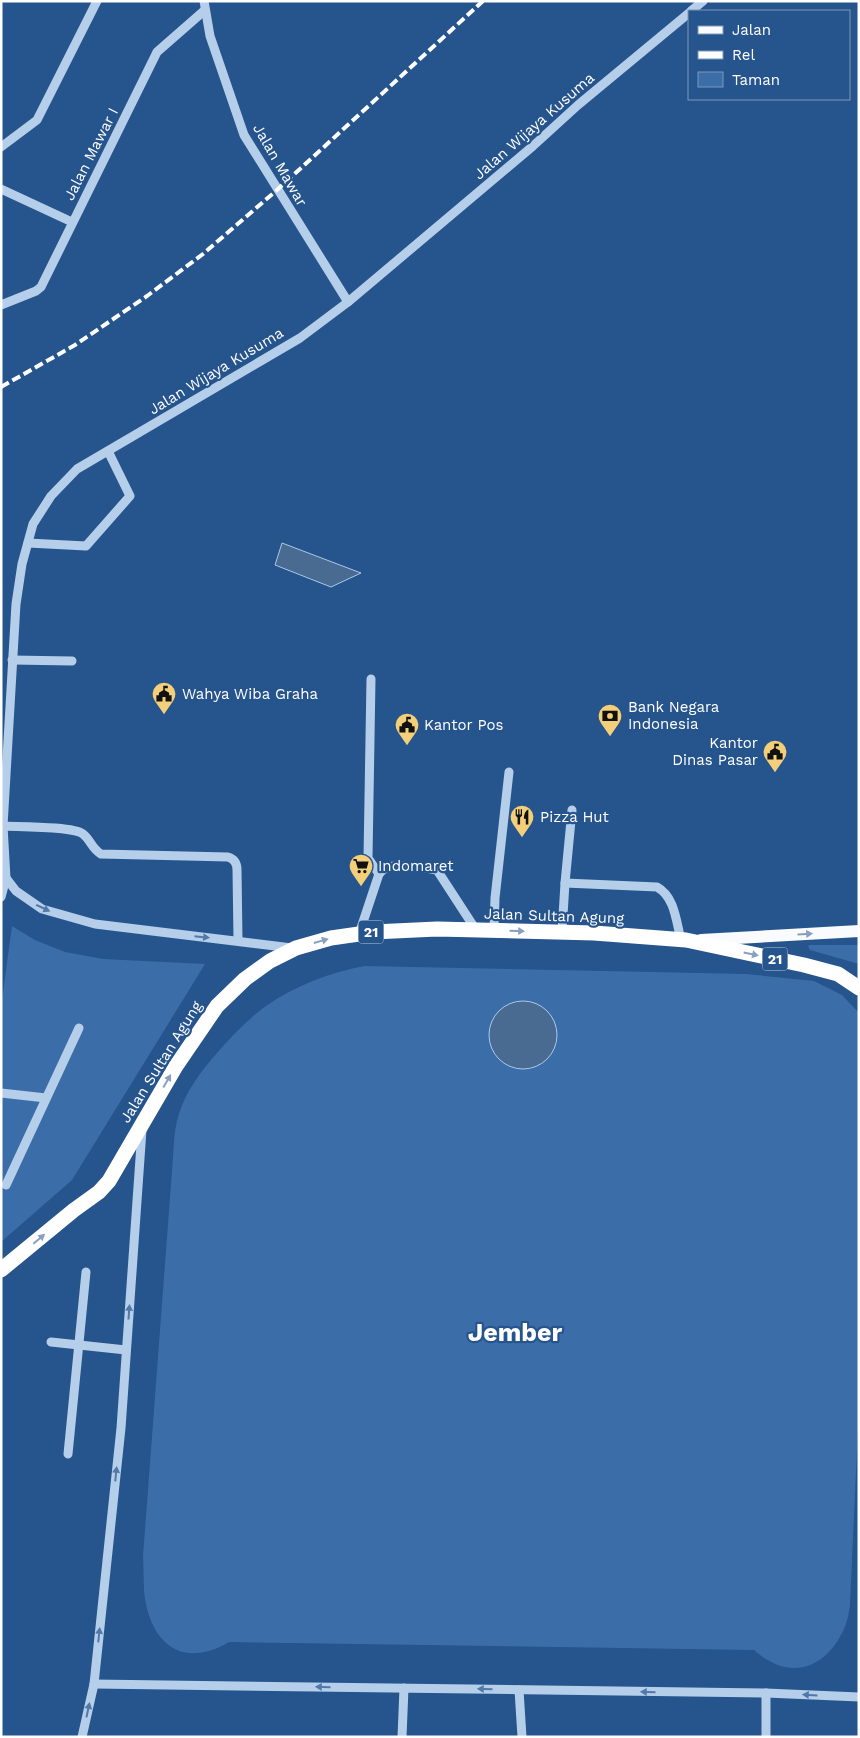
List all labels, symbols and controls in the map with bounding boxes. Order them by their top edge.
legend [688,10,850,100]
text: Jalan [732,21,771,39]
text: Rel [732,46,755,64]
street label: Jalan Wijaya Kusuma [470,68,598,183]
text: Taman [732,71,780,89]
street label: Jalan Mawar I [60,105,122,203]
street label: Jalan Mawar [249,121,311,209]
street label: Jalan Wijaya Kusuma [145,323,287,418]
public building icon: Wahya Wiba Graha [151,681,177,715]
place label: Wahya Wiba Graha [182,685,318,703]
place label: Bank Negara Indonesia [628,698,720,733]
bank icon: Bank Negara Indonesia [597,703,623,737]
public building icon: Kantor Pos [394,712,420,746]
place label: Kantor Pos [424,716,503,734]
place label: Kantor Dinas Pasar [672,734,758,769]
public building icon: Kantor Dinas Pasar [762,739,788,773]
restaurant icon: Pizza Hut [509,804,535,838]
place label: Pizza Hut [540,808,610,826]
supermarket icon: Indomaret [348,853,374,887]
place label: Indomaret [378,857,454,875]
one-way arrow [36,904,50,912]
street label: Jalan Sultan Agung [484,905,624,927]
road number: 21 [358,920,384,944]
one-way arrow [509,927,525,935]
one-way arrow [797,930,813,938]
one-way arrow [194,933,210,941]
one-way arrow [313,936,328,944]
road number: 21 [762,948,788,971]
one-way arrow [744,950,759,958]
street label: Jalan Sultan Agung [116,998,206,1126]
one-way arrow [162,1075,171,1088]
one-way arrow [32,1234,45,1245]
one-way arrow [125,1304,133,1320]
district label: Jember [468,1318,562,1347]
one-way arrow [112,1465,120,1481]
one-way arrow [95,1627,103,1643]
one-way arrow [314,1683,330,1691]
one-way arrow [477,1685,493,1693]
one-way arrow [639,1688,655,1696]
one-way arrow [802,1691,818,1699]
one-way arrow [84,1703,92,1718]

